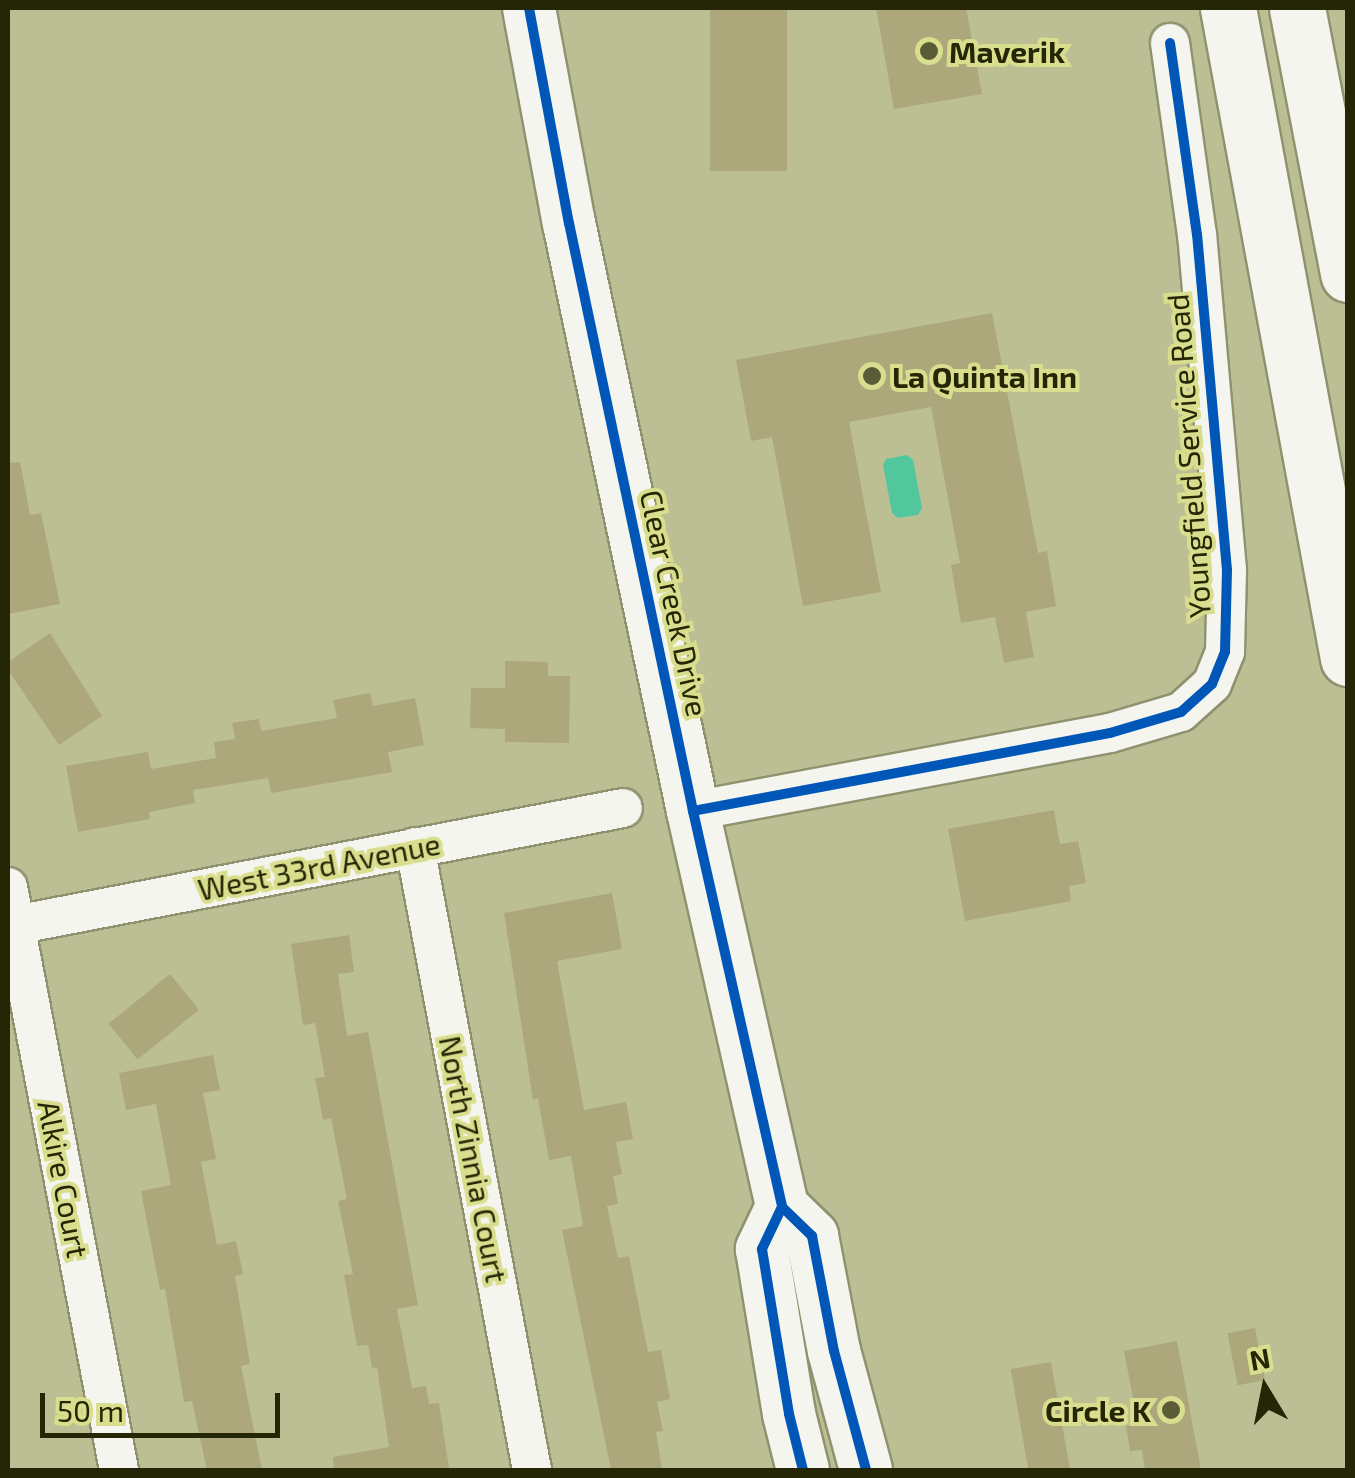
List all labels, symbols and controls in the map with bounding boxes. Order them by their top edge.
place label: Maverik [949,33,1065,69]
marker: Maverik [918,40,940,62]
street label: Youngfield Service Road [1159,293,1217,619]
place label: La Quinta Inn [892,358,1077,394]
marker: La Quinta Inn [861,365,883,387]
street label: Clear Creek Drive [633,486,717,720]
street label: West 33rd Avenue [194,825,444,907]
street label: North Zinnia Court [432,1033,516,1285]
street label: Alkire Court [31,1097,97,1261]
north arrow [1215,1338,1315,1438]
text: N [1247,1340,1273,1377]
scale bar [45,1373,285,1435]
text: 50 m [57,1392,124,1428]
place label: Circle K [1045,1392,1151,1428]
marker: Circle K [1160,1399,1182,1421]

